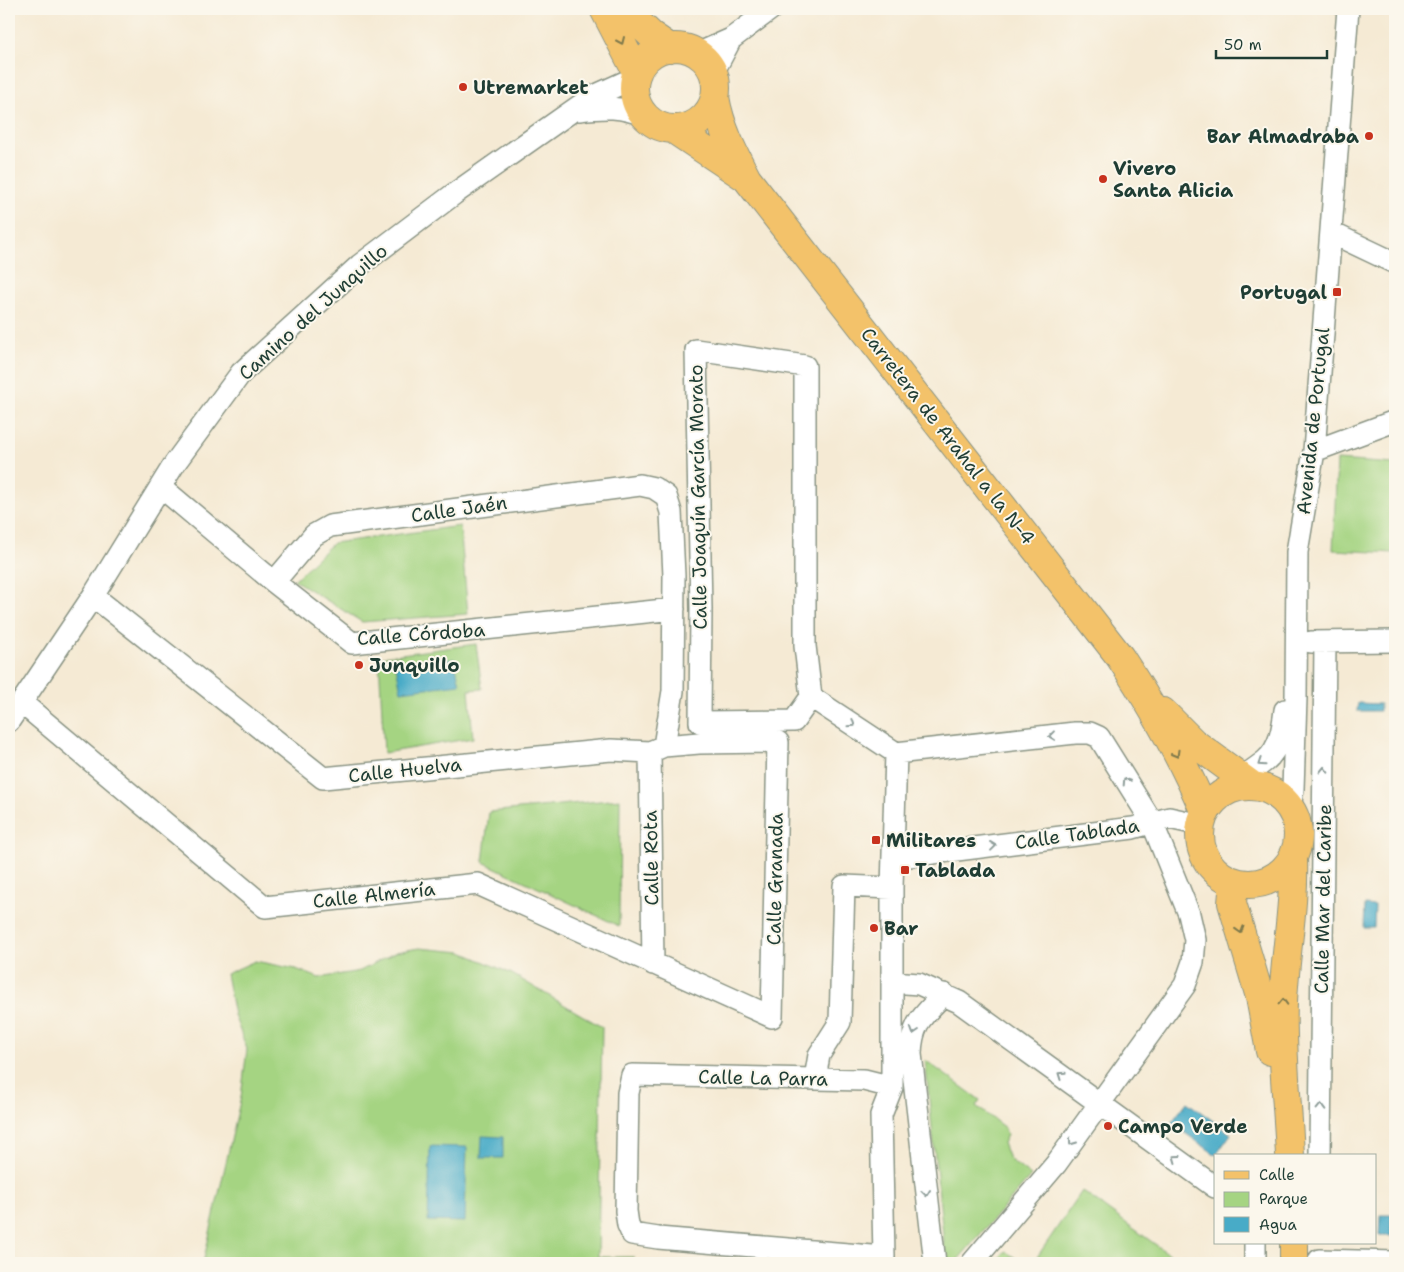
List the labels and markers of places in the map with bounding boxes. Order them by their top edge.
place label: Utremarket [473,75,589,100]
marker: Utremarket [457,81,469,93]
place label: Bar Almadraba [1207,124,1359,149]
marker: Bar Almadraba [1363,130,1375,142]
place label: Vivero Santa Alicia [1113,156,1233,203]
marker: Vivero Santa Alicia [1097,173,1109,185]
place label: Portugal [1240,280,1327,305]
marker: Portugal [1331,286,1343,298]
place label: Junquillo [369,653,460,678]
marker: Junquillo [353,659,365,671]
place label: Militares [886,828,976,853]
marker: Militares [870,834,882,846]
place label: Tablada [915,858,995,883]
marker: Tablada [899,864,911,876]
place label: Bar [884,916,919,941]
marker: Bar [868,922,880,934]
place label: Campo Verde [1118,1114,1248,1139]
marker: Campo Verde [1102,1120,1114,1132]

